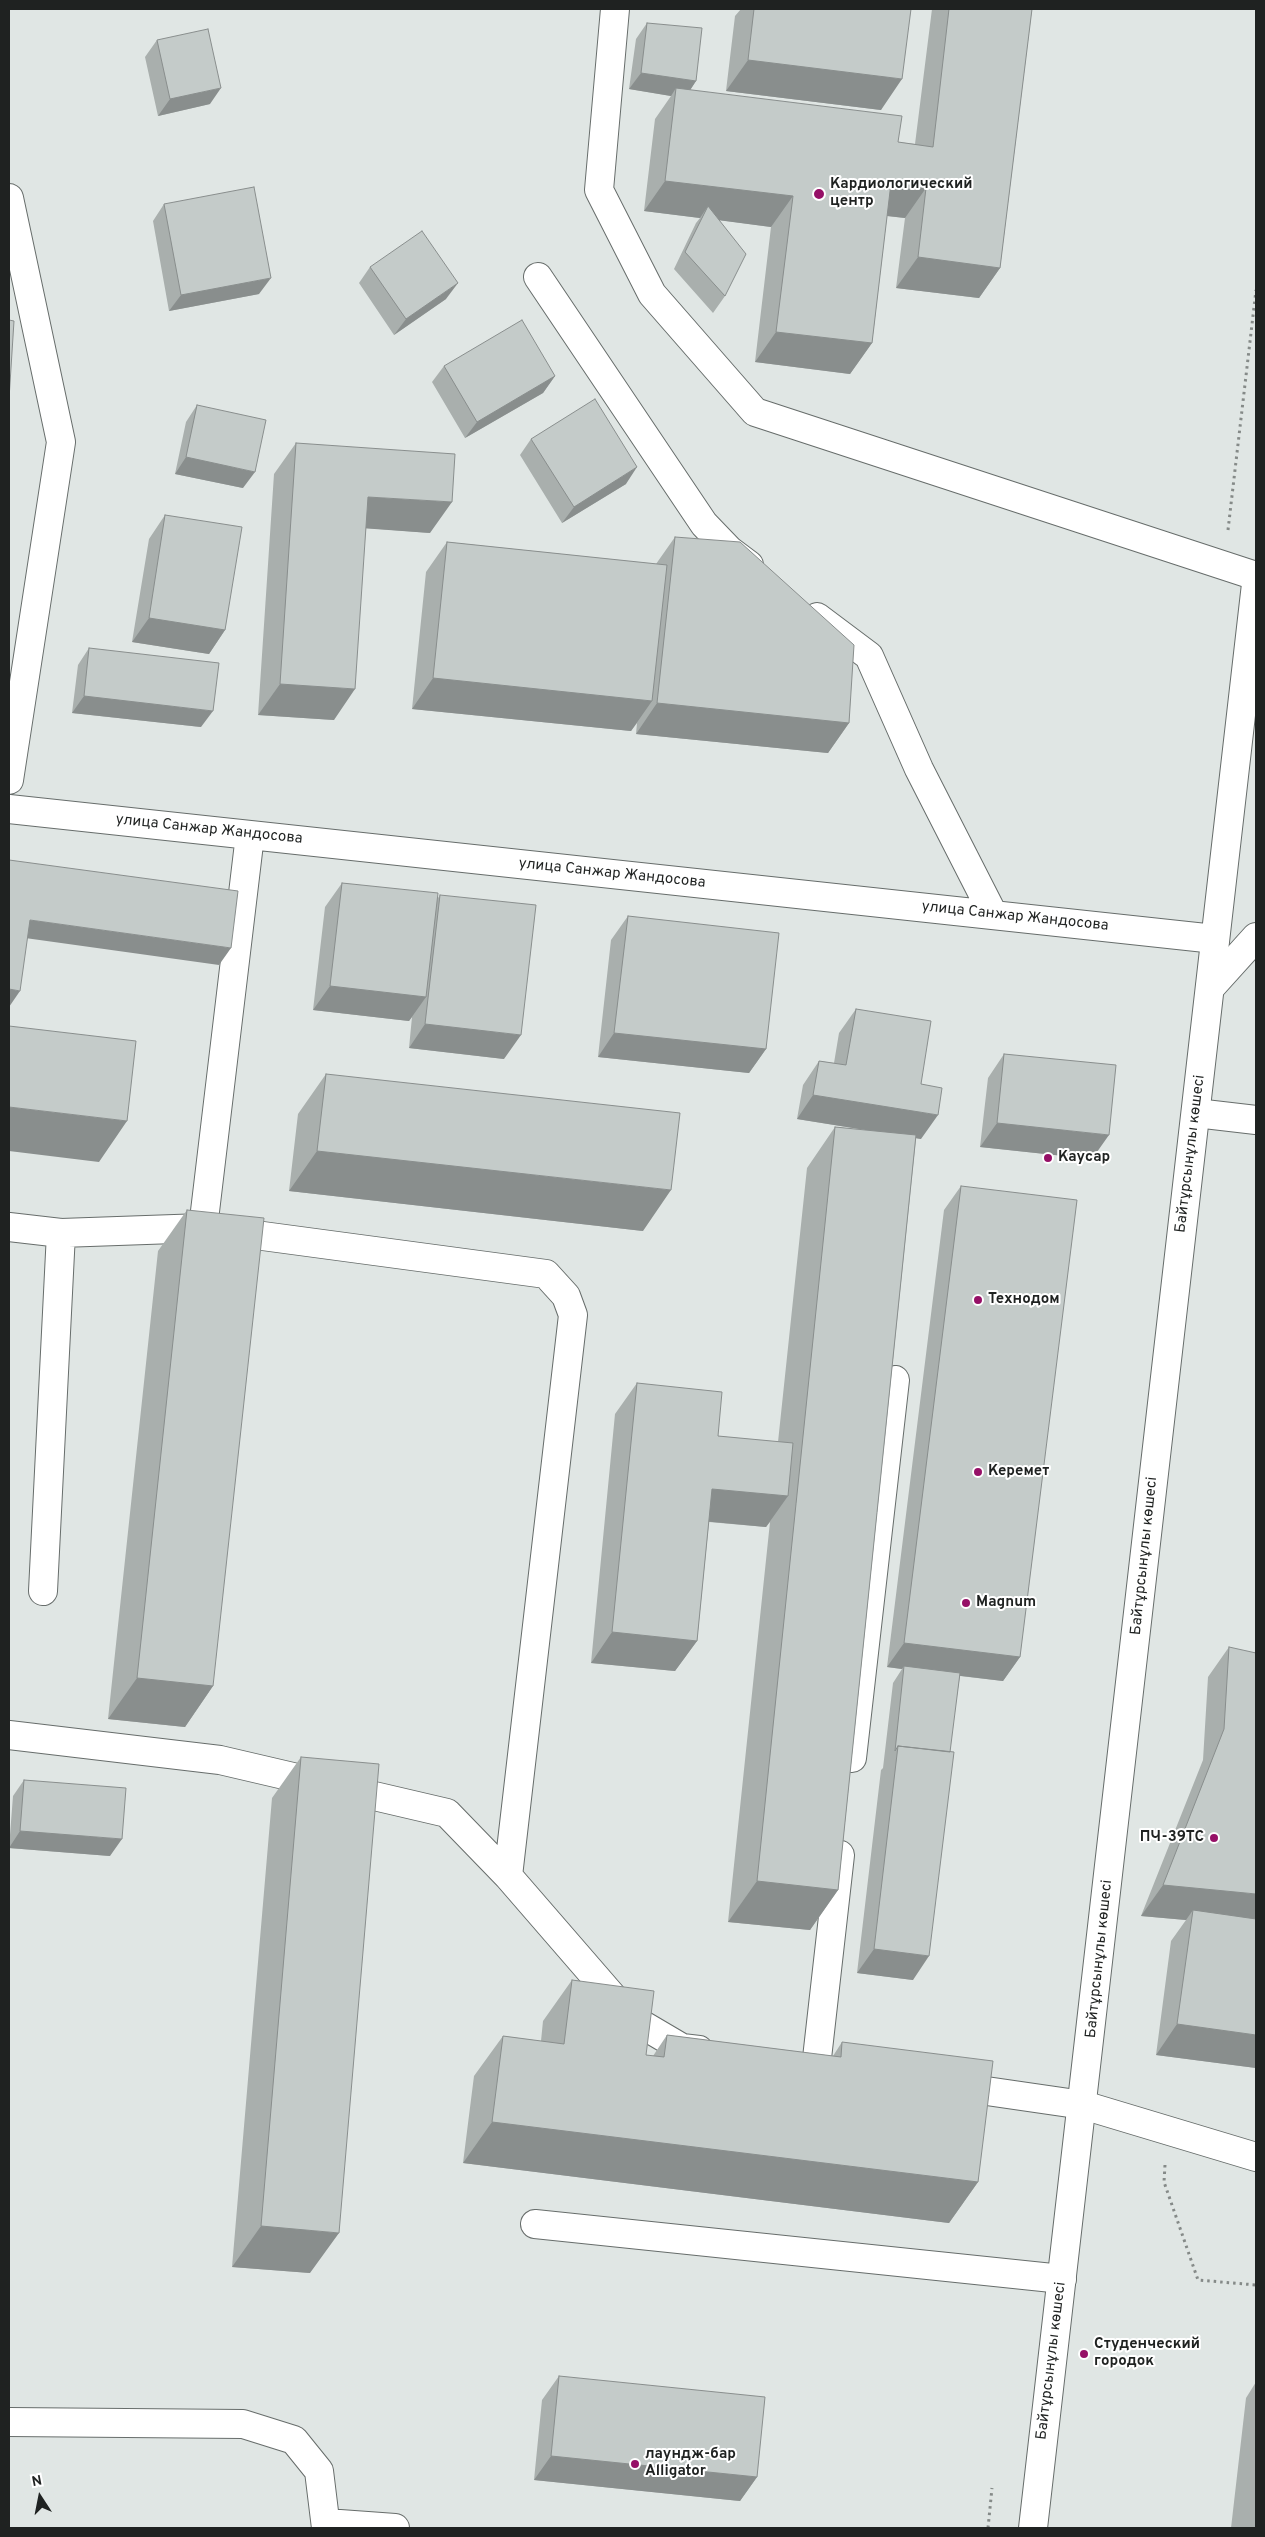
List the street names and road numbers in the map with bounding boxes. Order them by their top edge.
street label: улица Санжар Жандосова [115,811,303,849]
street label: улица Санжар Жандосова [518,855,706,893]
street label: улица Санжар Жандосова [921,898,1109,936]
street label: Байтұрсынұлы көшесі [1172,1074,1210,1234]
street label: Байтұрсынұлы көшесі [1128,1476,1162,1636]
street label: Байтұрсынұлы көшесі [1083,1879,1117,2039]
street label: Байтұрсынұлы көшесі [1033,2281,1071,2441]

